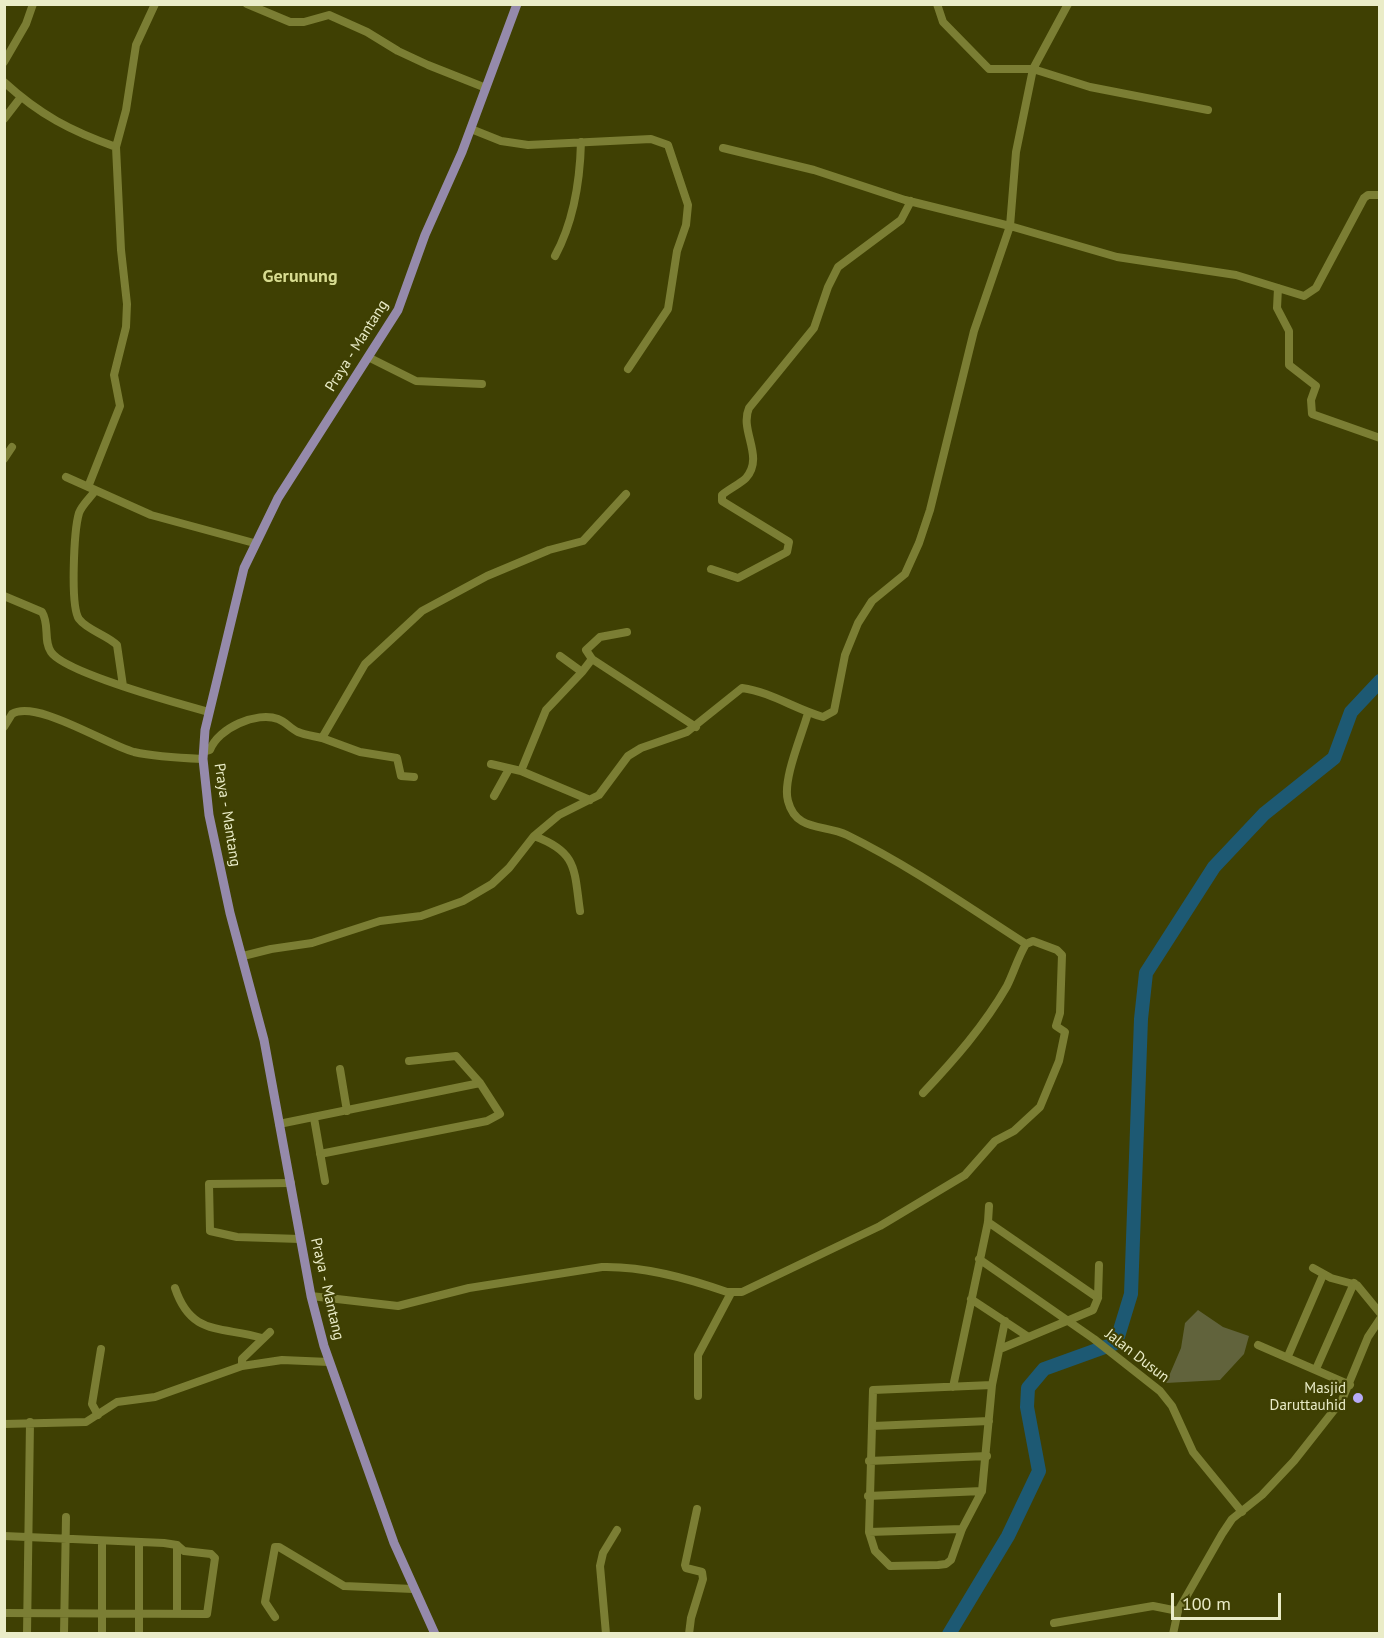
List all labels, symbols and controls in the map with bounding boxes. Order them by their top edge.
district label: Gerunung [262,266,338,288]
street label: Praya - Mantang [322,297,392,395]
street label: Praya - Mantang [210,762,244,868]
street label: Praya - Mantang [306,1236,348,1342]
street label: Jalan Dusun [1101,1325,1173,1387]
place label: Masjid Daruttauhid [1270,1380,1346,1415]
marker: Masjid Daruttauhid [1351,1391,1365,1405]
scale bar [1174,1581,1284,1619]
text: 100 m [1182,1592,1231,1615]

